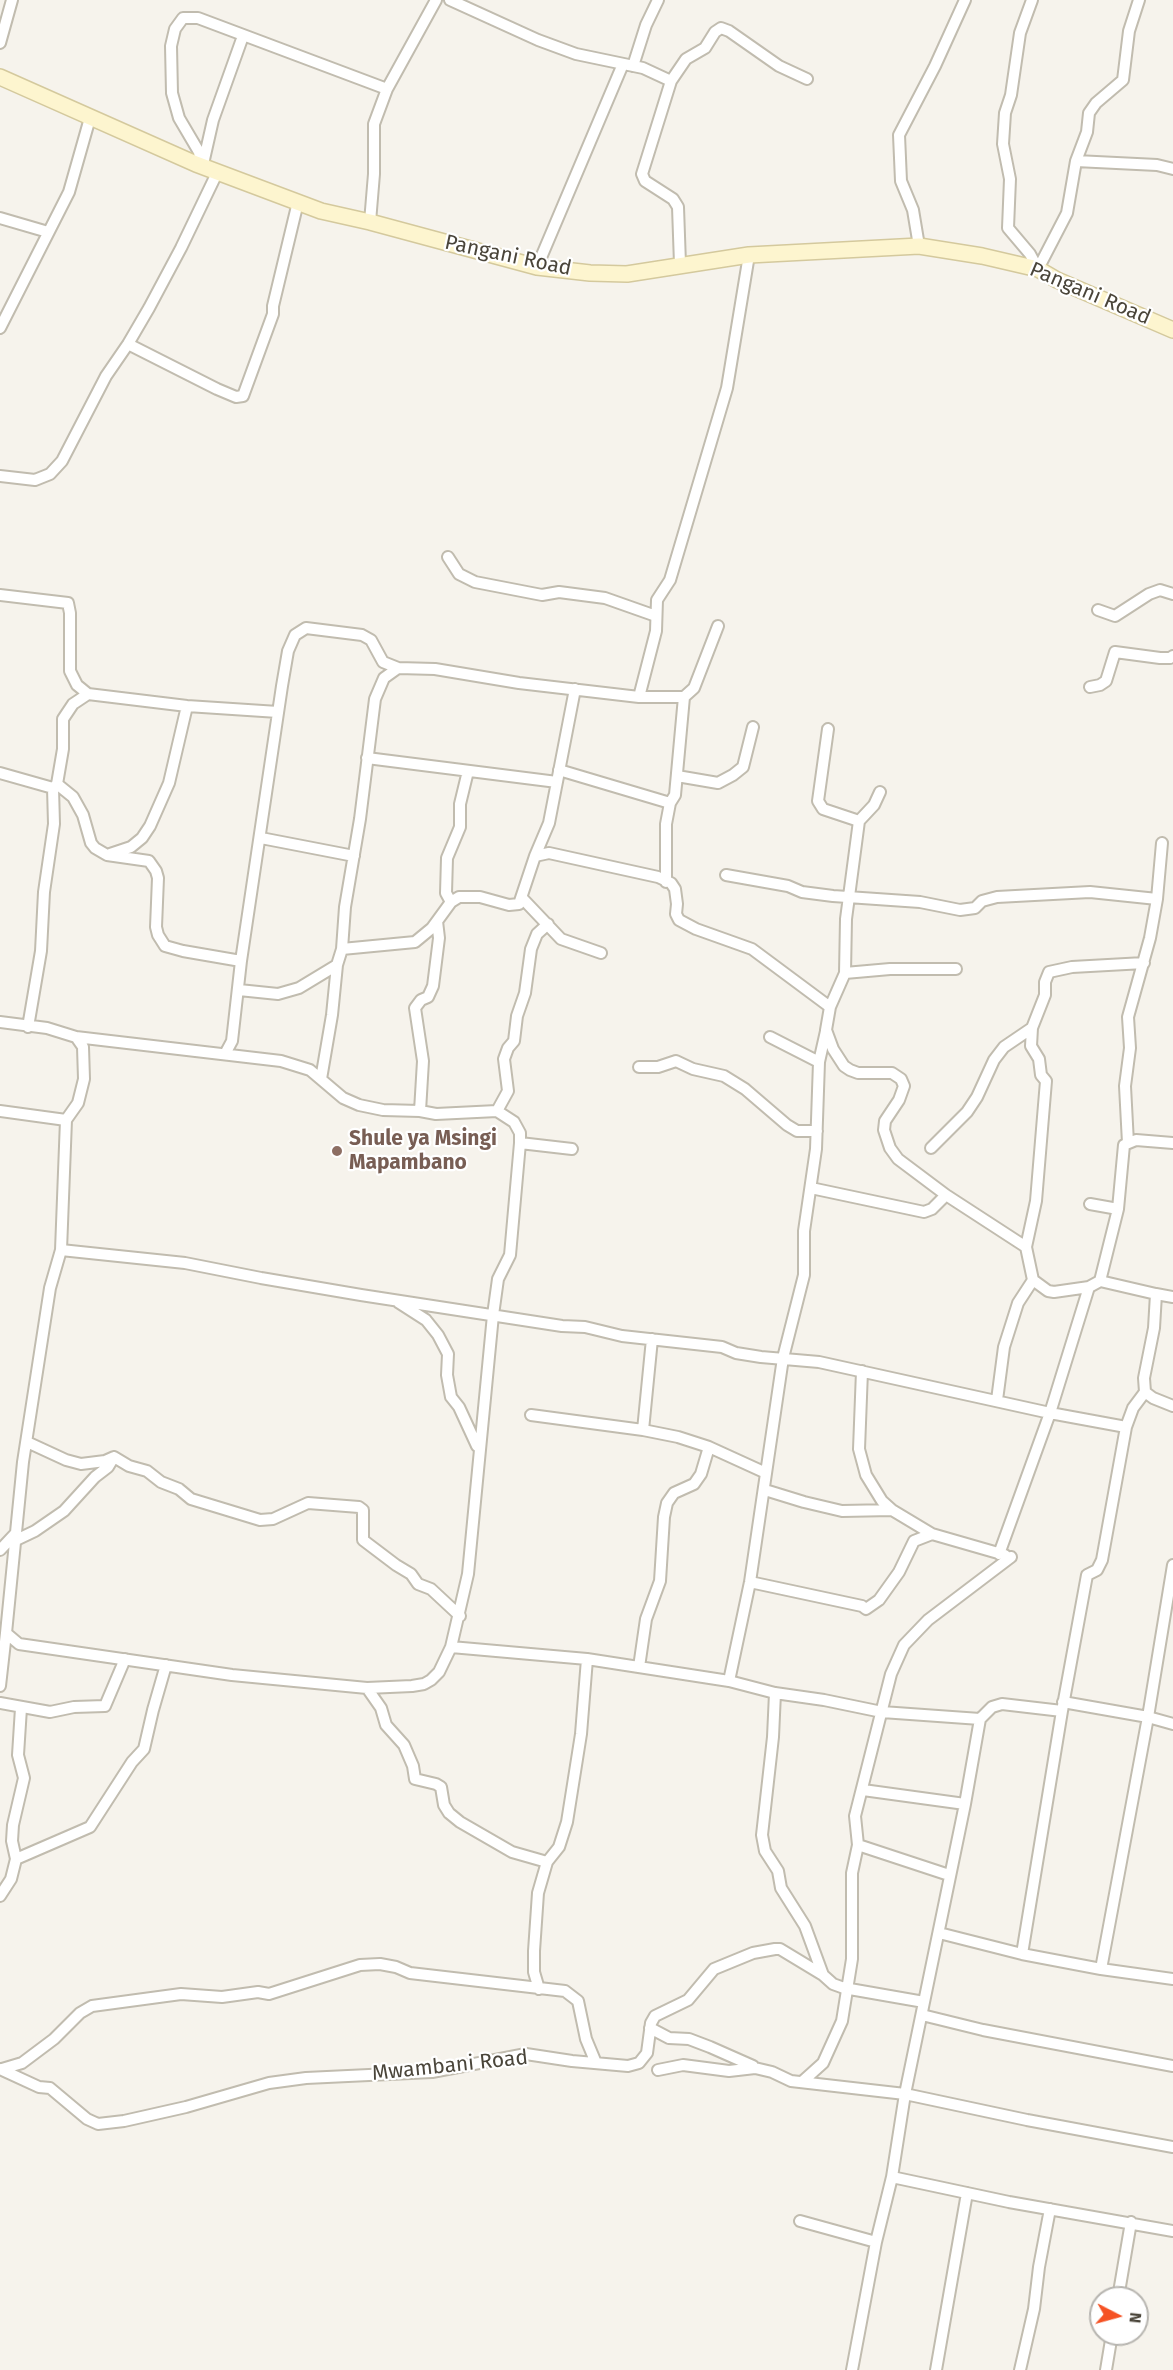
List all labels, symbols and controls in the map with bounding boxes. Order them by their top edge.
street label: Pangani Road [442,230,574,282]
street label: Pangani Road [1026,257,1154,331]
place label: Shule ya Msingi Mapambano [349,1126,497,1176]
marker: Shule ya Msingi Mapambano [330,1144,344,1158]
street label: Mwambani Road [371,2045,529,2087]
north arrow [1089,2286,1149,2346]
text: N [1125,2311,1145,2324]

